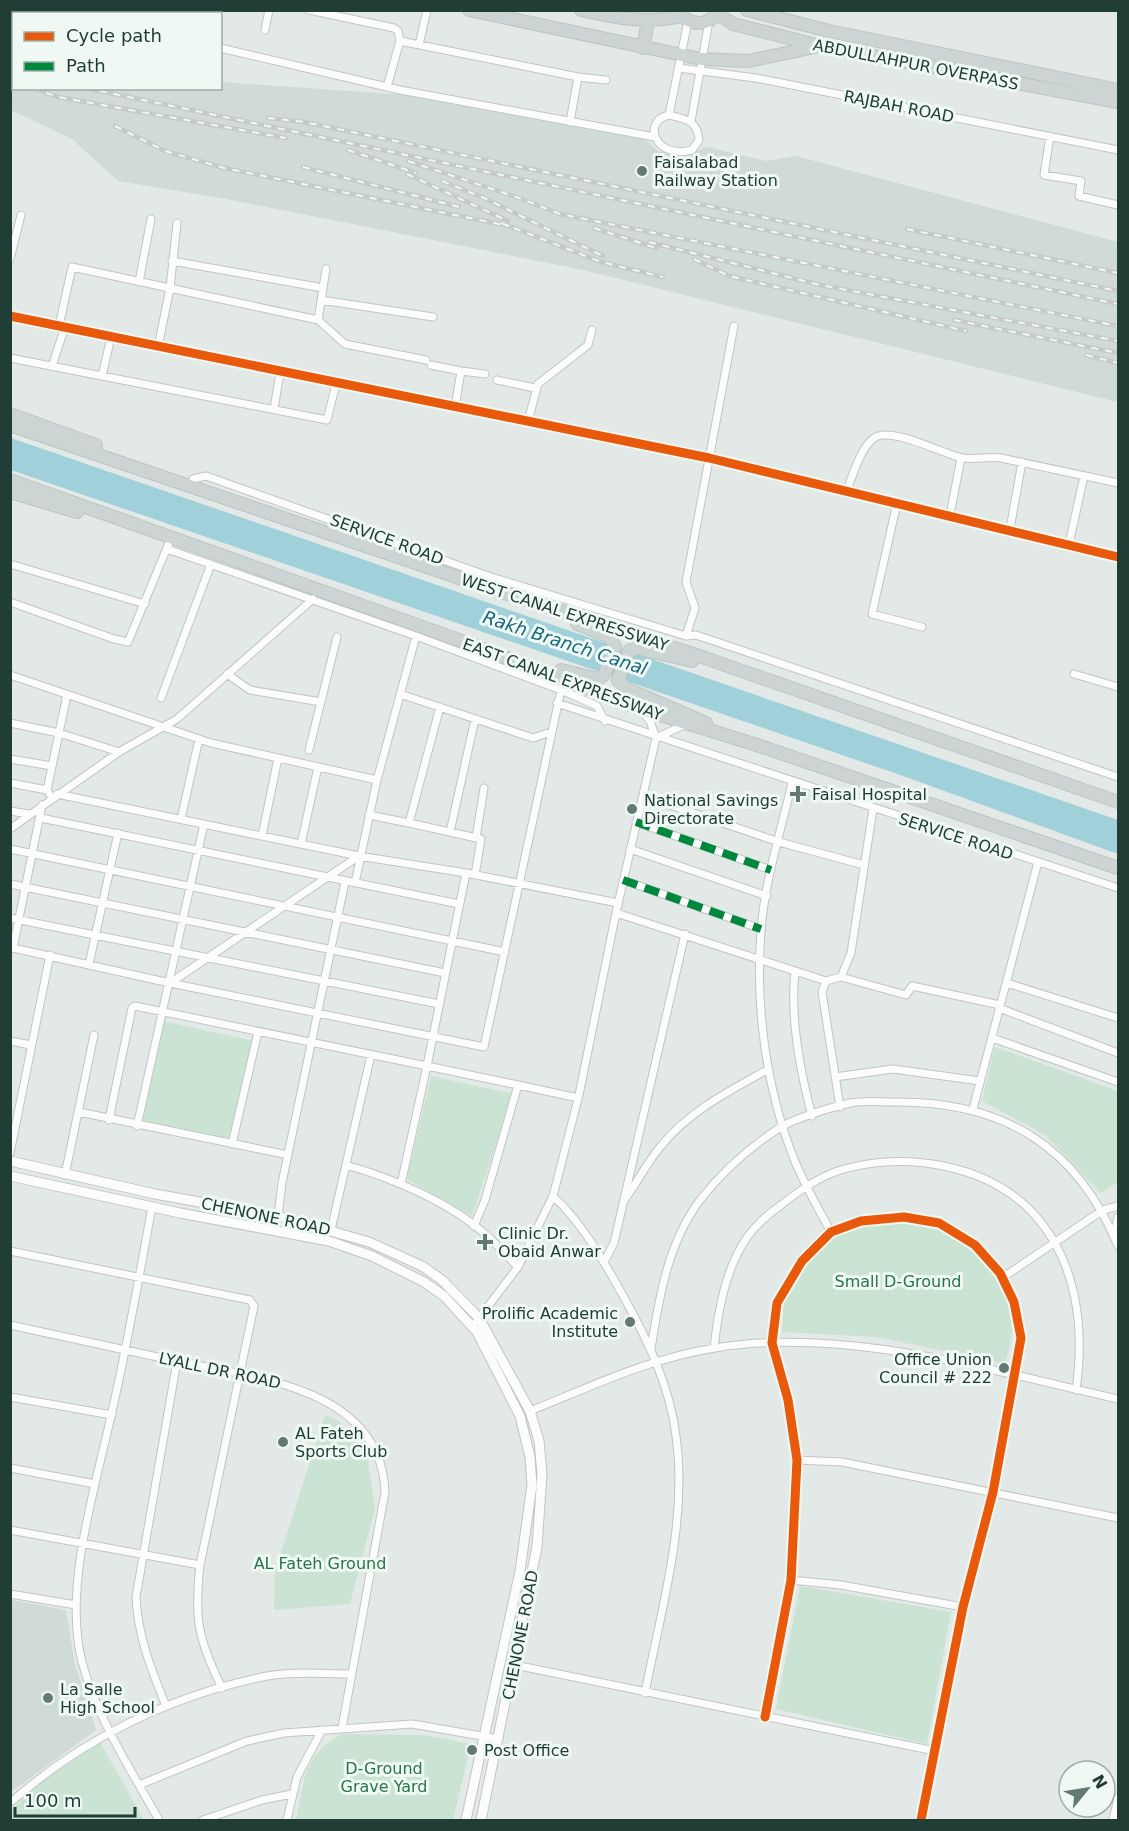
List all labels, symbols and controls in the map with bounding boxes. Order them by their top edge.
legend [12,12,222,90]
text: Cycle path [66,25,162,46]
street label: ABDULLAHPUR OVERPASS [811,35,1020,94]
text: Path [66,55,106,76]
street label: RAJBAH ROAD [842,86,956,126]
place label: Faisalabad Railway Station [654,153,778,190]
marker: Faisalabad Railway Station [635,164,649,178]
street label: SERVICE ROAD [328,510,446,569]
street label: WEST CANAL EXPRESSWAY [459,570,671,655]
water label: Rakh Branch Canal [480,606,650,679]
street label: EAST CANAL EXPRESSWAY [460,634,666,725]
marker: Faisal Hospital [789,785,807,803]
place label: Faisal Hospital [812,785,927,804]
place label: National Savings Directorate [644,791,778,828]
marker: National Savings Directorate [625,802,639,816]
street label: SERVICE ROAD [896,809,1015,864]
street label: CHENONE ROAD [199,1194,332,1239]
place label: Clinic Dr. Obaid Anwar [498,1224,601,1261]
marker: Clinic Dr. Obaid Anwar [476,1233,494,1251]
park label: Small D-Ground [834,1272,962,1291]
place label: Prolific Academic Institute [482,1304,618,1341]
marker: Prolific Academic Institute [623,1315,637,1329]
street label: LYALL DR ROAD [157,1348,283,1393]
place label: Office Union Council # 222 [879,1350,992,1387]
marker: Office Union Council # 222 [997,1361,1011,1375]
place label: AL Fateh Sports Club [295,1424,387,1461]
marker: AL Fateh Sports Club [276,1435,290,1449]
park label: AL Fateh Ground [254,1554,386,1573]
street label: CHENONE ROAD [499,1569,542,1702]
place label: La Salle High School [60,1680,155,1717]
marker: La Salle High School [41,1691,55,1705]
place label: Post Office [484,1741,569,1760]
marker: Post Office [465,1743,479,1757]
park label: D-Ground Grave Yard [340,1759,428,1796]
north arrow [1057,1759,1117,1819]
text: N [1088,1771,1111,1792]
scale bar [15,1780,135,1818]
text: 100 m [24,1790,82,1811]

